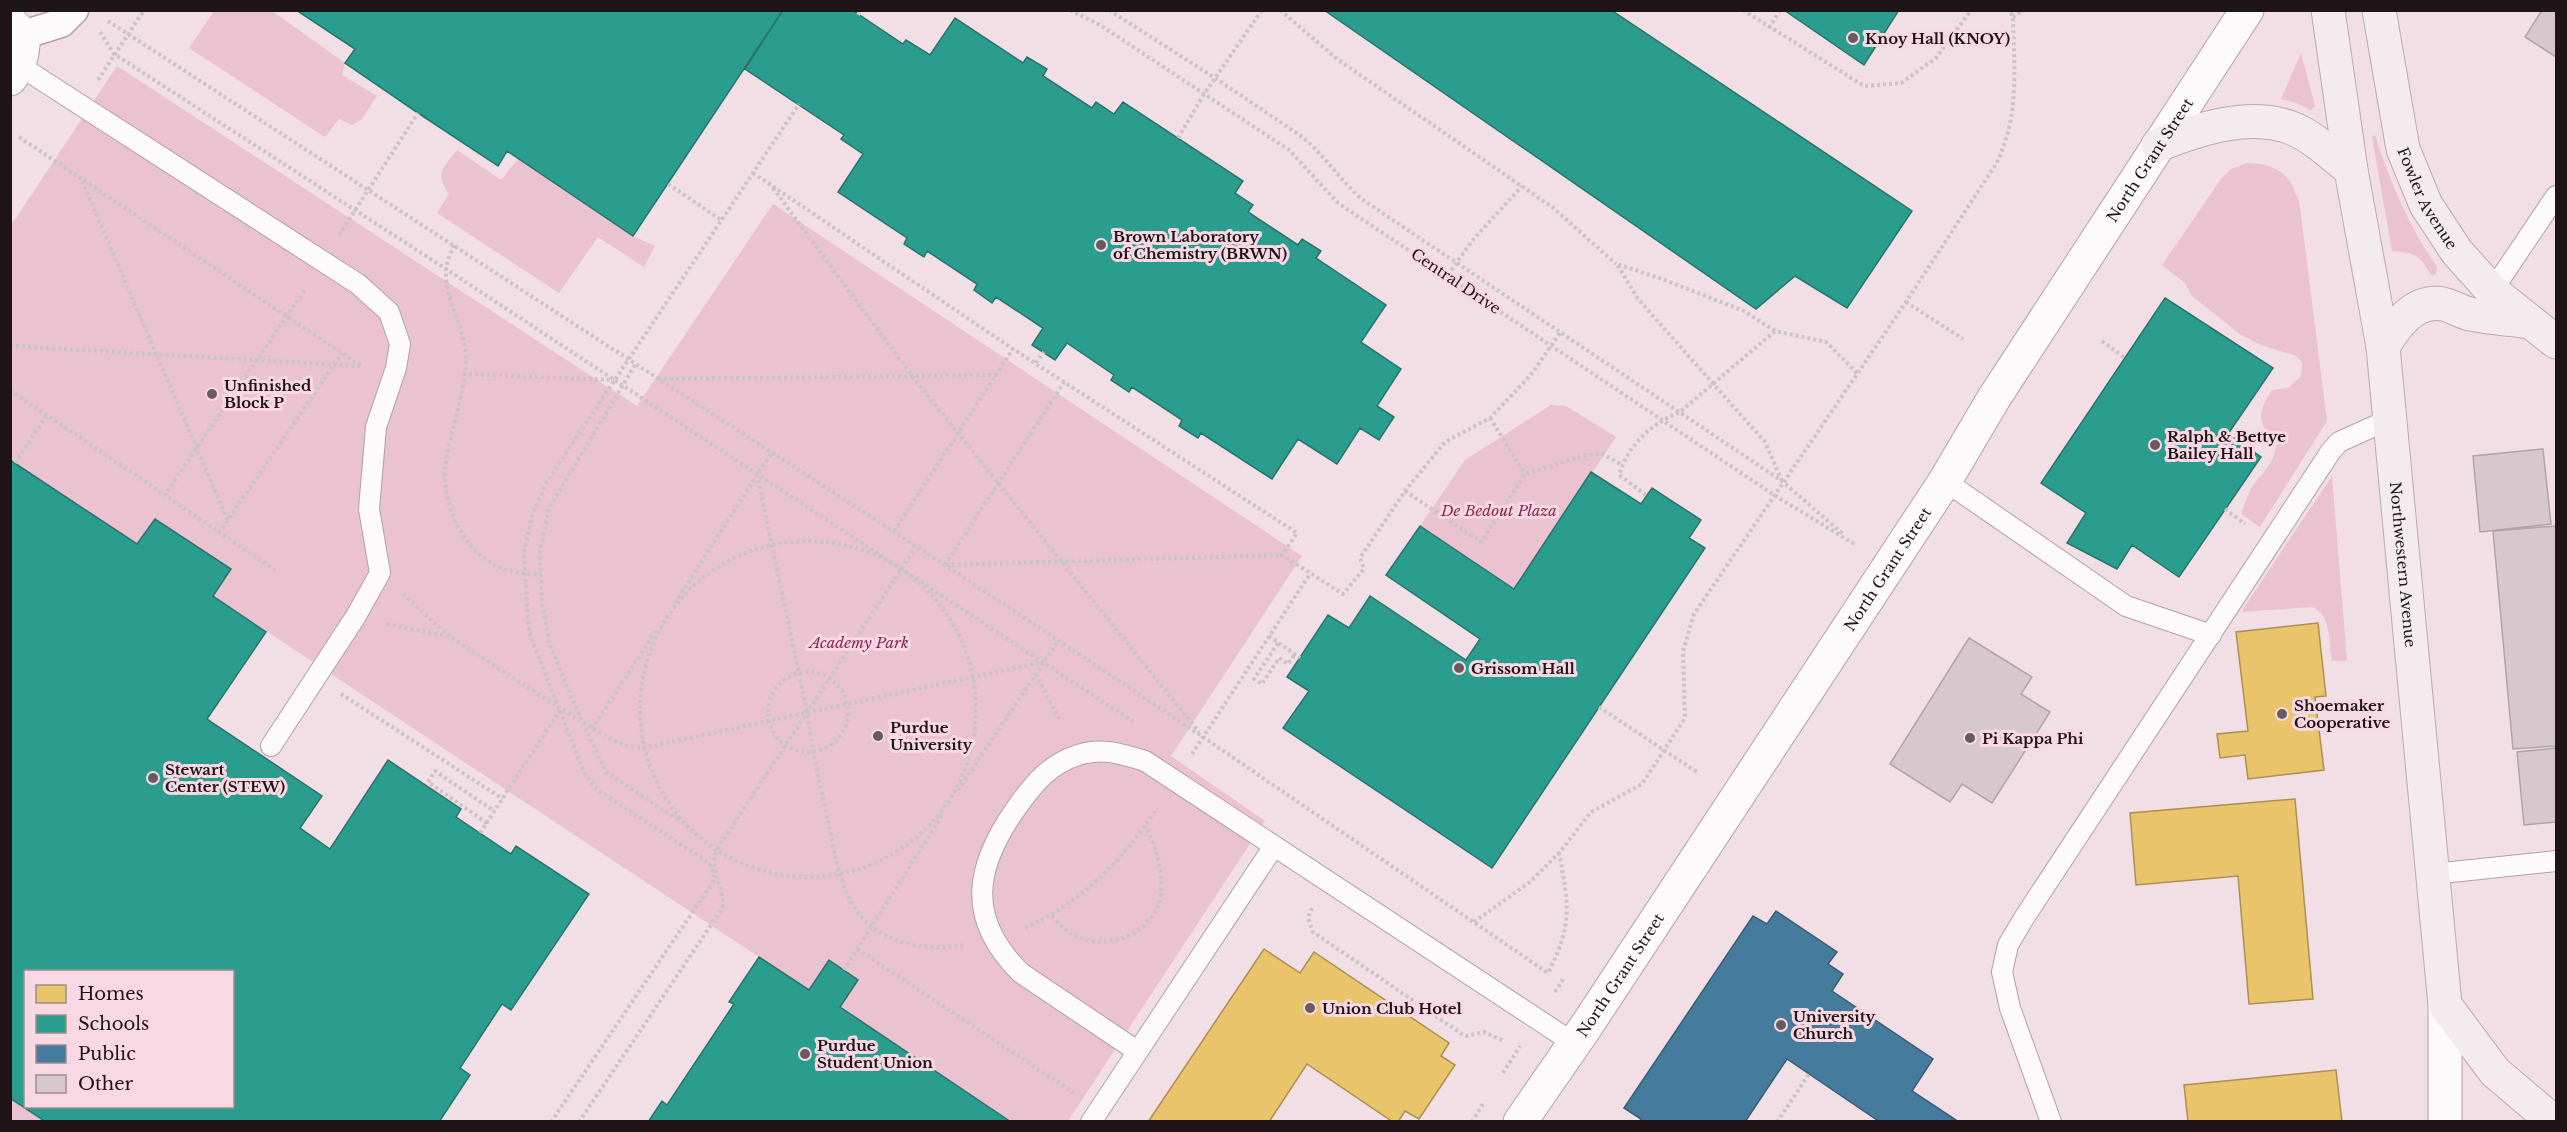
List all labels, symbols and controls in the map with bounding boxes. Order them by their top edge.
place label: Knoy Hall (KNOY) [1865,29,2010,48]
marker: Knoy Hall (KNOY) [1846,31,1860,45]
street label: North Grant Street [2102,94,2197,225]
street label: Fowler Avenue [2394,144,2462,253]
place label: Brown Laboratory of Chemistry (BRWN) [1113,227,1287,263]
marker: Brown Laboratory of Chemistry (BRWN) [1094,238,1108,252]
street label: Central Drive [1408,244,1504,318]
place label: Unfinished Block P [224,376,312,412]
marker: Unfinished Block P [205,387,219,401]
place label: Ralph & Bettye Bailey Hall [2167,427,2286,463]
marker: Ralph & Bettye Bailey Hall [2148,438,2162,452]
street label: Northwestern Avenue [2386,481,2421,648]
park label: De Bedout Plaza [1440,501,1557,520]
street label: North Grant Street [1840,503,1935,634]
park label: Academy Park [807,633,909,652]
place label: Grissom Hall [1471,659,1576,678]
marker: Grissom Hall [1452,661,1466,675]
place label: Shoemaker Cooperative [2294,696,2390,732]
marker: Shoemaker Cooperative [2275,707,2289,721]
place label: Purdue University [890,718,972,754]
marker: Purdue University [871,729,885,743]
place label: Pi Kappa Phi [1982,729,2084,748]
marker: Pi Kappa Phi [1963,731,1977,745]
place label: Stewart Center (STEW) [165,760,285,796]
marker: Stewart Center (STEW) [146,771,160,785]
street label: North Grant Street [1572,909,1668,1040]
legend [24,970,234,1108]
text: Homes [78,983,144,1005]
place label: Union Club Hotel [1322,999,1463,1018]
marker: Union Club Hotel [1303,1001,1317,1015]
place label: University Church [1793,1007,1875,1043]
text: Schools [78,1013,149,1035]
marker: University Church [1774,1018,1788,1032]
place label: Purdue Student Union [817,1036,933,1072]
text: Public [78,1043,136,1065]
marker: Purdue Student Union [798,1047,812,1061]
text: Other [78,1073,134,1095]

